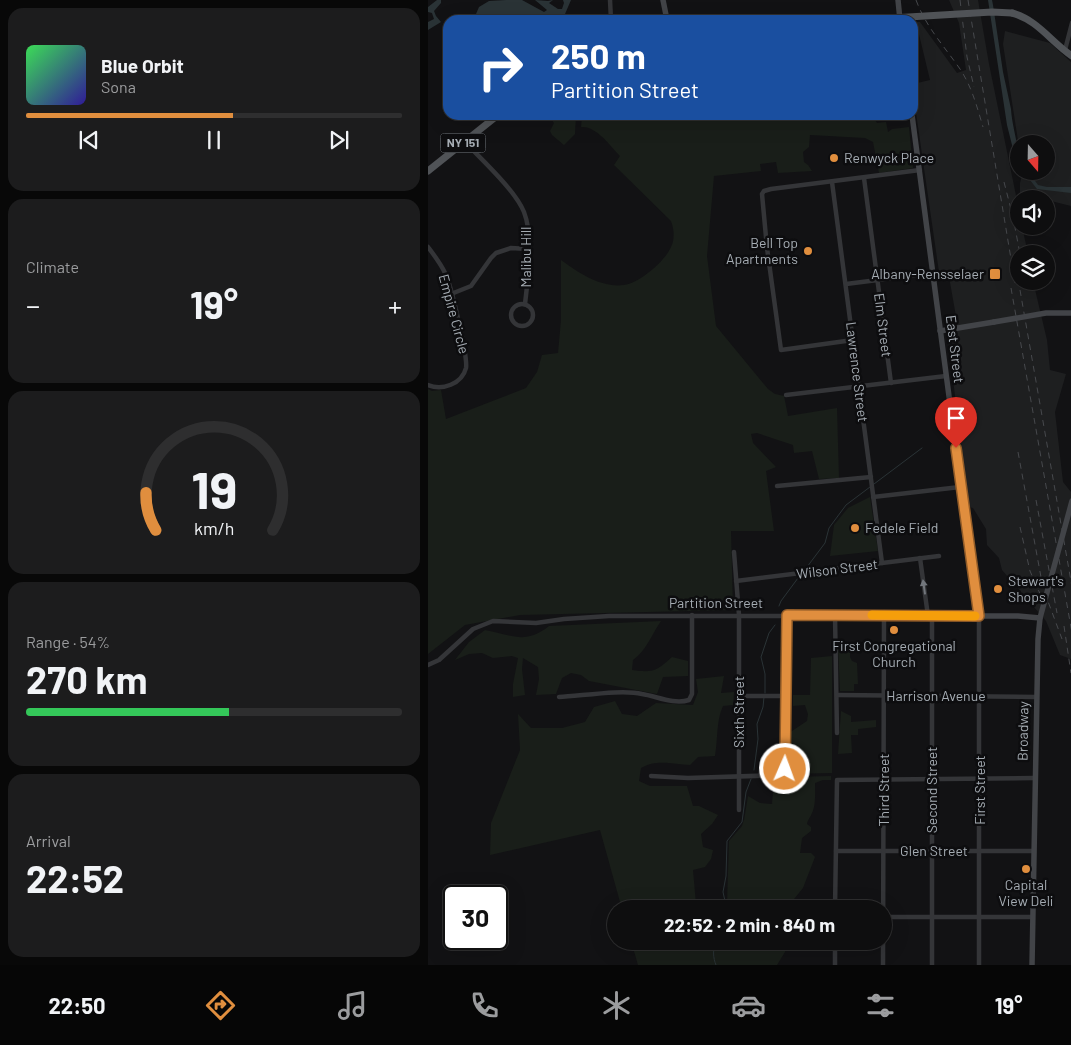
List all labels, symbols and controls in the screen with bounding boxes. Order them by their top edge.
text: 250 m [551,34,646,76]
icon: right [468,35,533,100]
text: Blue Orbit [101,54,184,77]
text: Partition Street [551,76,699,102]
text: Sona [101,77,136,96]
icon: previous [75,126,103,154]
icon: pause [200,126,228,154]
icon: next [325,126,353,154]
road number: NY 151 [440,134,486,152]
north arrow [1010,135,1056,180]
map controls [1010,135,1055,290]
place label: Renwyck Place [844,149,934,166]
marker: Renwyck Place [828,152,840,164]
button: sound [1010,190,1055,235]
street label: Malibu Hill [517,226,534,288]
place label: Bell Top Apartments [726,234,798,267]
marker: Bell Top Apartments [802,245,814,257]
button: layers [1010,245,1055,290]
text: Climate [26,257,79,276]
place label: Albany-Rensselaer [871,265,984,282]
marker: Albany-Rensselaer [988,267,1002,281]
street label: Empire Circle [436,272,473,356]
text: 19° [190,281,238,327]
text: − [26,288,40,322]
text: + [388,288,402,322]
street label: Elm Street [871,292,896,358]
street label: East Street [943,314,968,384]
street label: Lawrence Street [843,321,872,423]
pin [935,397,977,448]
icon: arrive [942,404,970,432]
text: 19 [191,457,237,519]
text: km/h [194,517,234,539]
place label: Fedele Field [865,519,938,536]
marker: Fedele Field [849,522,861,534]
street label: Wilson Street [795,555,879,582]
place label: Stewart's Shops [1008,572,1064,605]
one-way arrow [920,579,928,595]
marker: Stewart's Shops [992,583,1004,595]
street label: Partition Street [669,594,763,611]
marker: First Congregational Church [888,624,900,636]
text: Range · 54% [26,632,110,651]
place label: First Congregational Church [832,637,956,670]
text: 270 km [26,656,147,702]
street label: Sixth Street [730,676,747,748]
street label: Harrison Avenue [886,687,986,704]
street label: Broadway [1013,700,1032,761]
position arrow [758,742,810,794]
street label: Second Street [923,747,940,833]
street label: Third Street [875,754,892,826]
street label: First Street [971,755,988,825]
text: Arrival [26,831,71,850]
street label: Glen Street [900,842,968,859]
text: 22:52 [26,855,124,901]
marker: Capital View Deli [1020,863,1032,875]
place label: Capital View Deli [999,876,1053,909]
speed limit sign: 30 [443,885,508,950]
text: 22:52 · 2 min · 840 m [664,913,835,936]
icon: directions [203,988,238,1023]
icon: music [335,988,370,1023]
icon: phone [467,988,502,1023]
icon: climate [599,988,634,1023]
icon: car [731,988,766,1023]
icon: filters [863,988,898,1023]
text: 22:50 [49,992,106,1018]
text: 19° [995,992,1022,1018]

